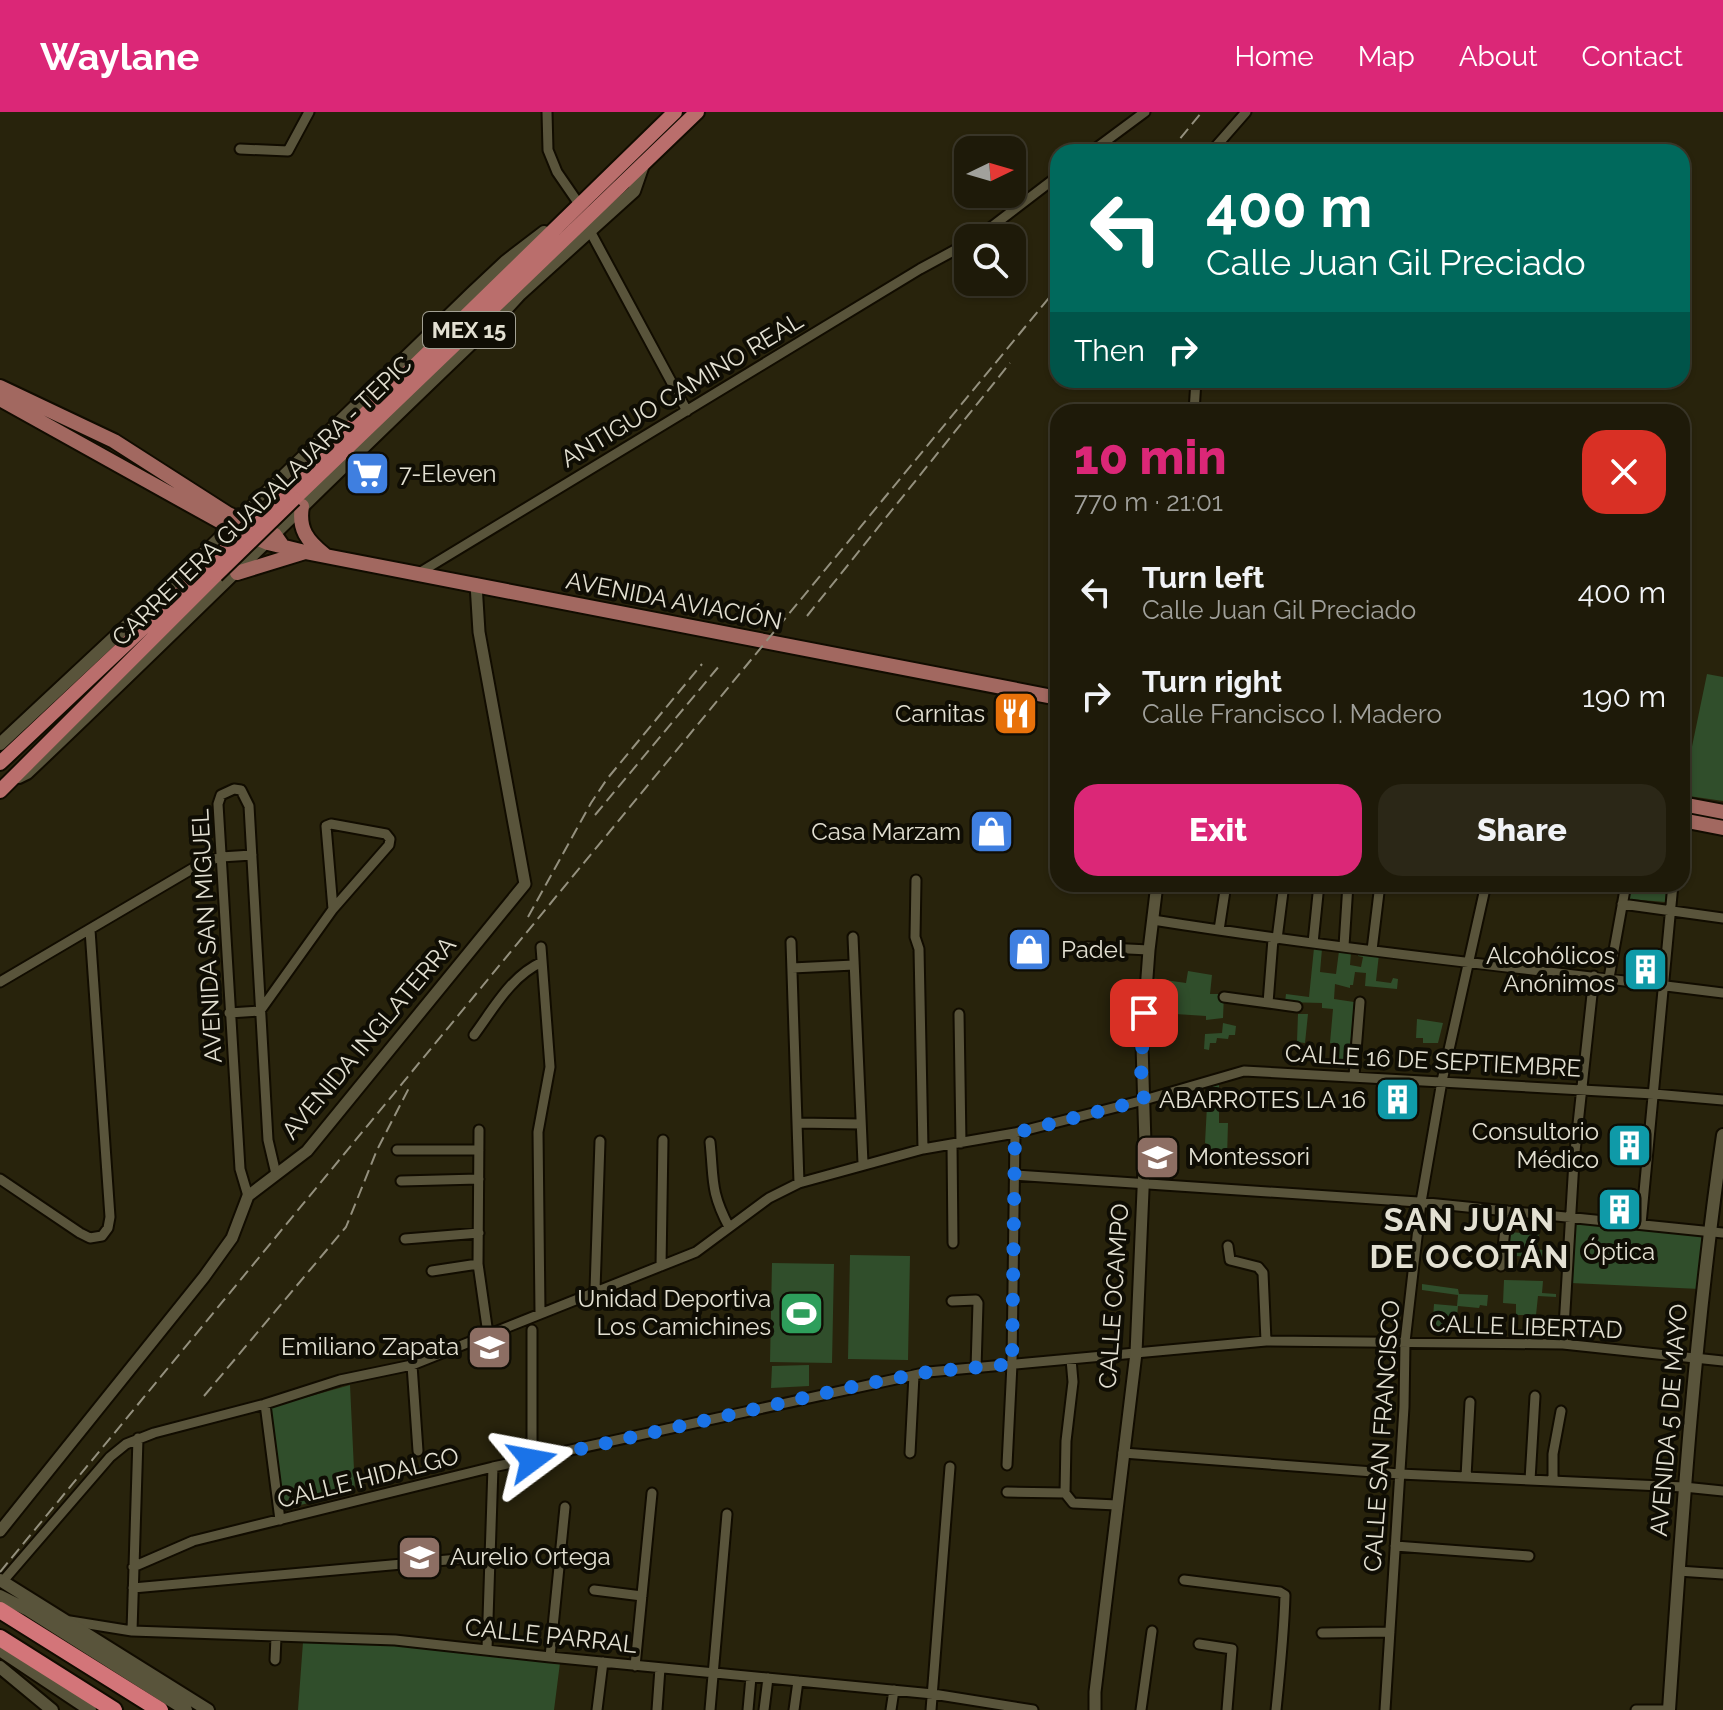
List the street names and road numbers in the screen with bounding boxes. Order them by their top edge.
street label: ANTIGUO CAMINO REAL [555,306,808,473]
road number: MEX 15 [423,312,515,348]
street label: CARRETERA GUADALAJARA - TEPIC [106,349,418,652]
street label: AVENIDA AVIACIÓN [564,565,784,636]
street label: AVENIDA SAN MIGUEL [185,808,228,1064]
street label: AVENIDA INGLATERRA [275,931,462,1145]
street label: CALLE 16 DE SEPTIEMBRE [1284,1038,1582,1083]
street label: CALLE OCAMPO [1093,1202,1134,1390]
street label: CALLE SAN FRANCISCO [1358,1299,1405,1573]
street label: AVENIDA 5 DE MAYO [1644,1302,1693,1537]
street label: CALLE LIBERTAD [1429,1309,1623,1344]
street label: CALLE HIDALGO [274,1441,462,1514]
street label: CALLE PARRAL [464,1612,638,1659]

